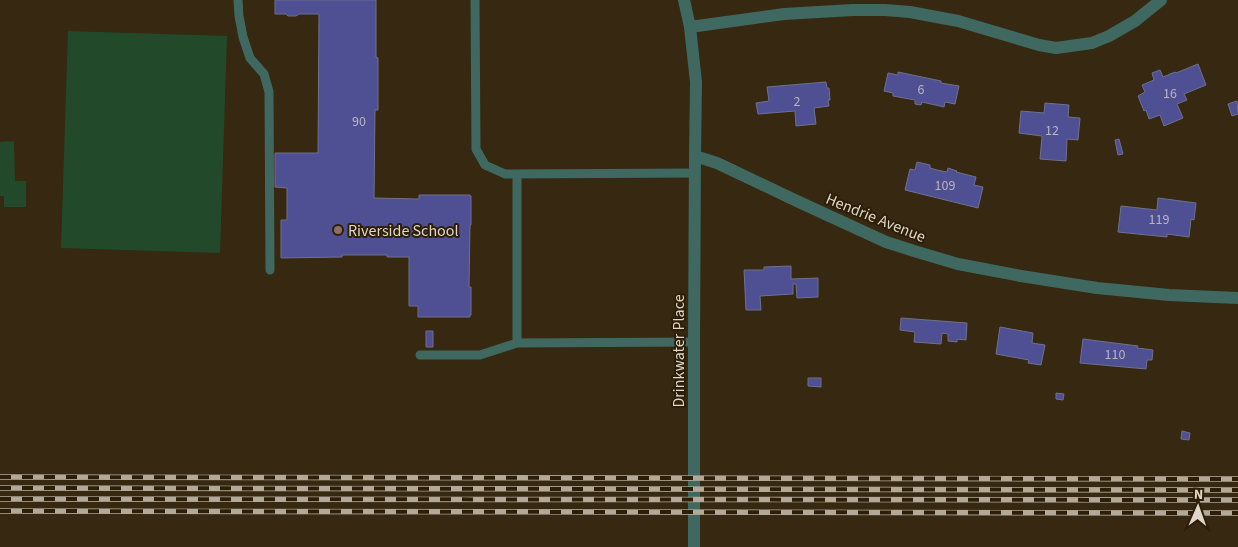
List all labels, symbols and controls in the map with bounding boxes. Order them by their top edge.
house number: 6 [918,80,925,100]
house number: 16 [1163,84,1177,104]
house number: 2 [794,92,801,112]
house number: 90 [352,112,366,132]
house number: 12 [1045,121,1059,141]
house number: 109 [935,176,955,196]
street label: Hendrie Avenue [822,188,929,248]
house number: 119 [1149,210,1169,230]
place label: Riverside School [348,220,459,242]
marker: Riverside School [332,224,344,236]
street label: Drinkwater Place [668,294,690,408]
house number: 110 [1105,345,1125,365]
north arrow [1173,482,1223,532]
text: N [1193,485,1203,505]

